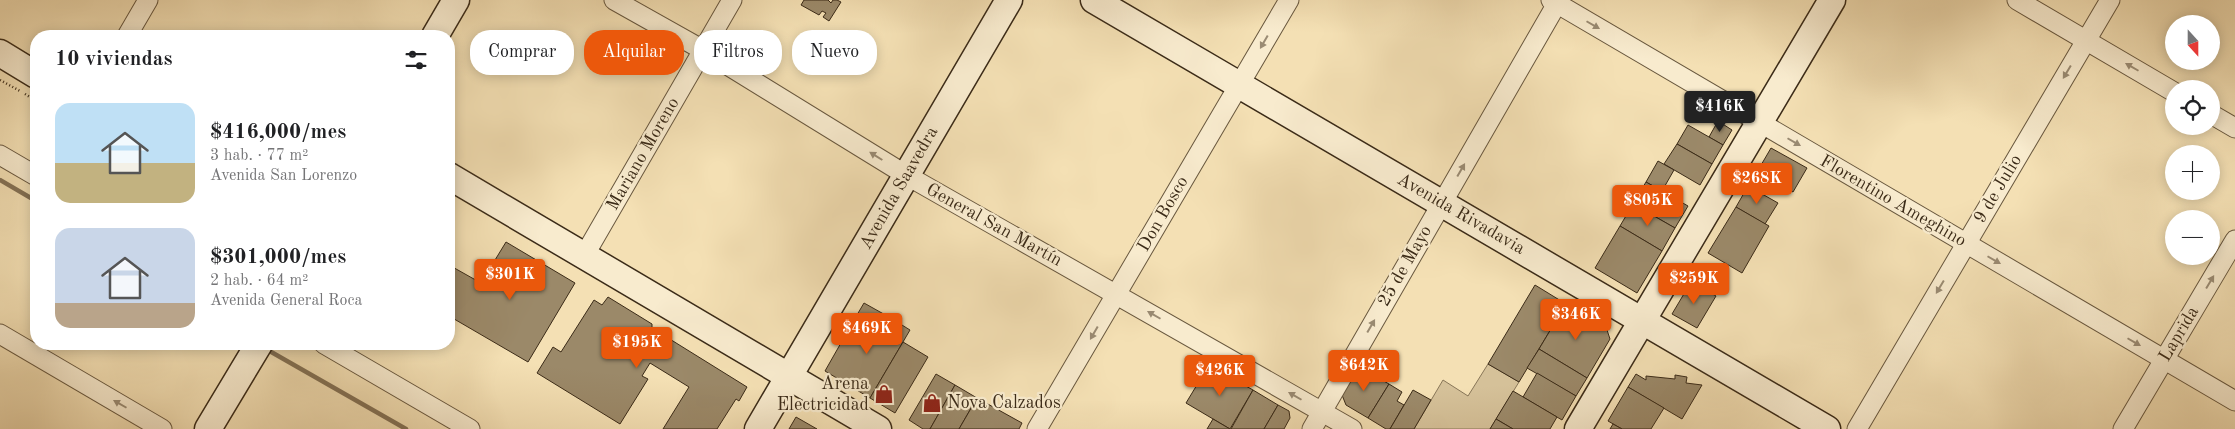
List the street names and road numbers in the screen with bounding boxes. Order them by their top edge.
street label: Mariano Moreno [603,94,683,214]
street label: Avenida Saavedra [857,123,941,252]
street label: Florentino Ameghino [1817,152,1969,250]
street label: 9 de Julio [1971,152,2025,226]
street label: Avenida Rivadavia [1394,170,1528,258]
street label: Don Bosco [1134,173,1192,255]
street label: General San Martín [923,180,1065,270]
street label: 25 de Mayo [1375,223,1435,309]
street label: Laprida [2156,303,2202,365]

